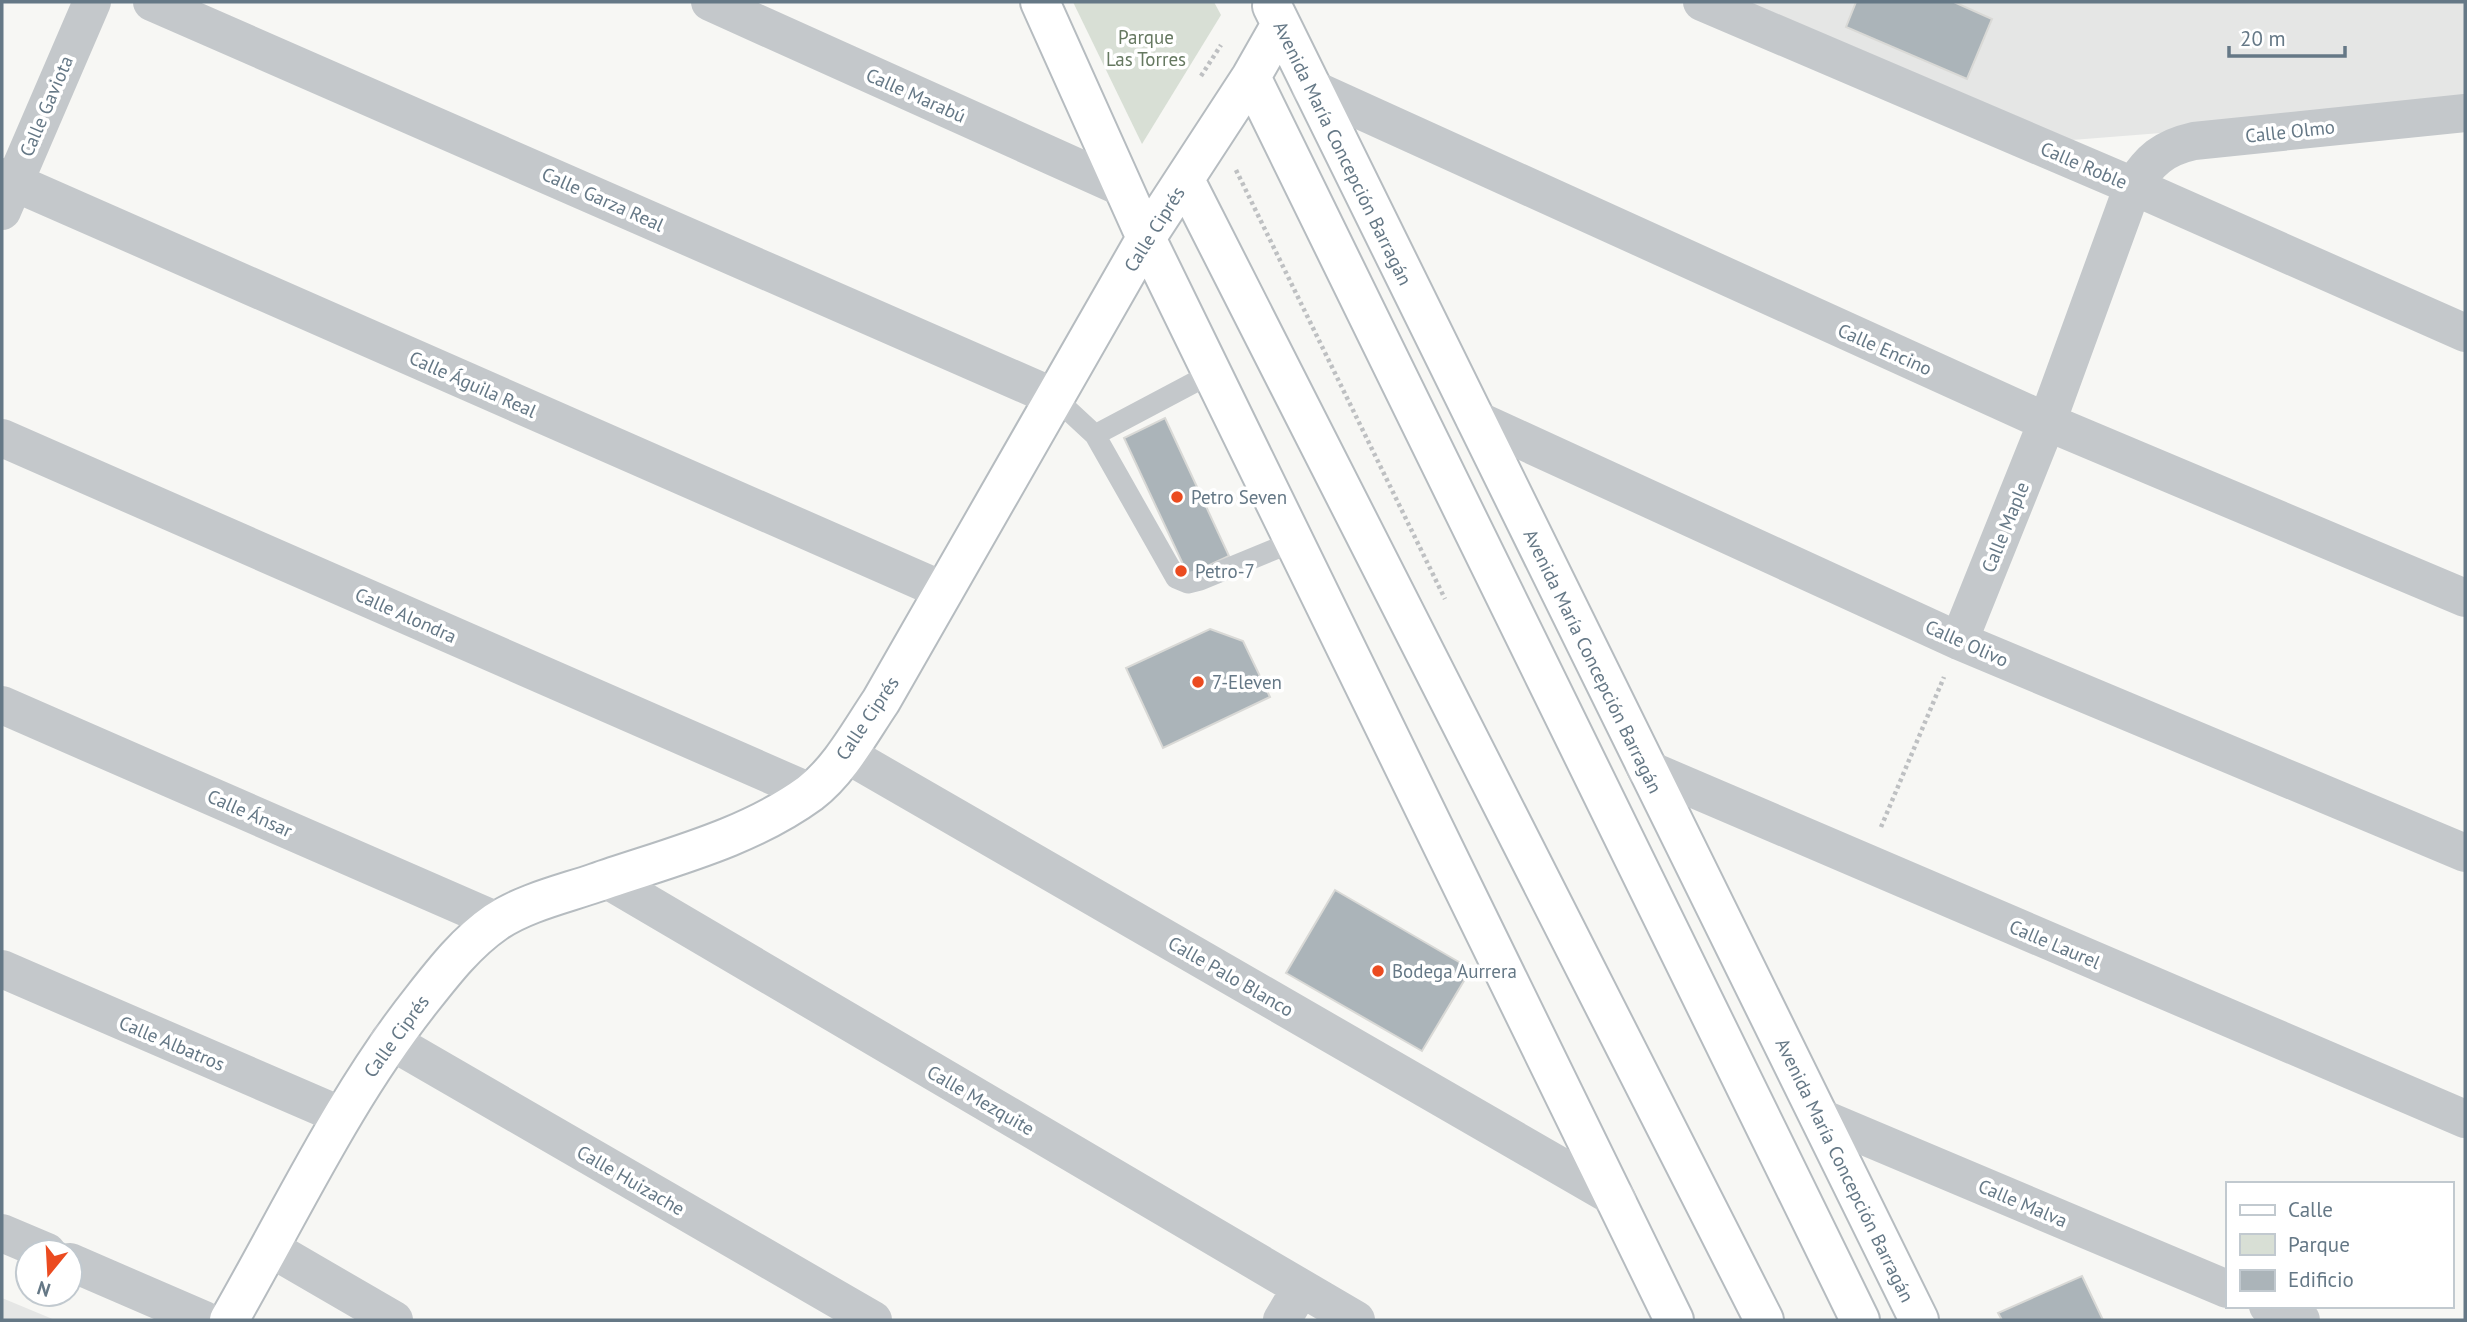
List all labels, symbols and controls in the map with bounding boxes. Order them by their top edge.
scale bar [2229,14,2344,58]
street label: Avenida María Concepción Barragán [1268,17,1418,289]
park label: Parque Las Torres [1106,25,1186,71]
text: 20 m [2240,25,2286,52]
street label: Calle Gaviota [14,52,78,160]
street label: Calle Marabú [862,62,970,128]
street label: Calle Olmo [2244,114,2336,148]
street label: Calle Roble [2037,136,2131,194]
street label: Calle Garza Real [538,161,668,237]
street label: Calle Ciprés [1118,182,1190,276]
street label: Calle Encino [1834,318,1936,380]
street label: Calle Águila Real [406,345,541,423]
street label: Calle Maple [1976,478,2034,576]
place label: Petro Seven [1191,485,1287,509]
marker: Petro Seven [1169,489,1185,505]
street label: Avenida María Concepción Barragán [1518,525,1668,797]
place label: Petro-7 [1195,559,1255,583]
marker: Petro-7 [1173,563,1189,579]
street label: Calle Alondra [352,582,460,648]
street label: Calle Olivo [1922,614,2012,672]
place label: 7-Eleven [1212,670,1282,694]
street label: Calle Ciprés [830,671,904,765]
marker: 7-Eleven [1190,674,1206,690]
street label: Calle Ánsar [204,784,297,843]
street label: Calle Laurel [2006,914,2105,974]
street label: Calle Palo Blanco [1164,930,1298,1022]
place label: Bodega Aurrera [1392,959,1517,983]
marker: Bodega Aurrera [1370,963,1386,979]
street label: Calle Ciprés [358,990,434,1082]
street label: Calle Albatros [115,1010,229,1076]
street label: Avenida María Concepción Barragán [1770,1034,1920,1306]
street label: Calle Mezquite [923,1060,1039,1140]
street label: Calle Huizache [573,1140,689,1220]
street label: Calle Malva [1975,1174,2071,1232]
legend [2226,1182,2453,1308]
text: Calle [2288,1196,2333,1223]
text: Parque [2288,1231,2350,1258]
north arrow [14,1238,84,1308]
text: Edificio [2288,1266,2354,1293]
text: N [34,1276,53,1303]

